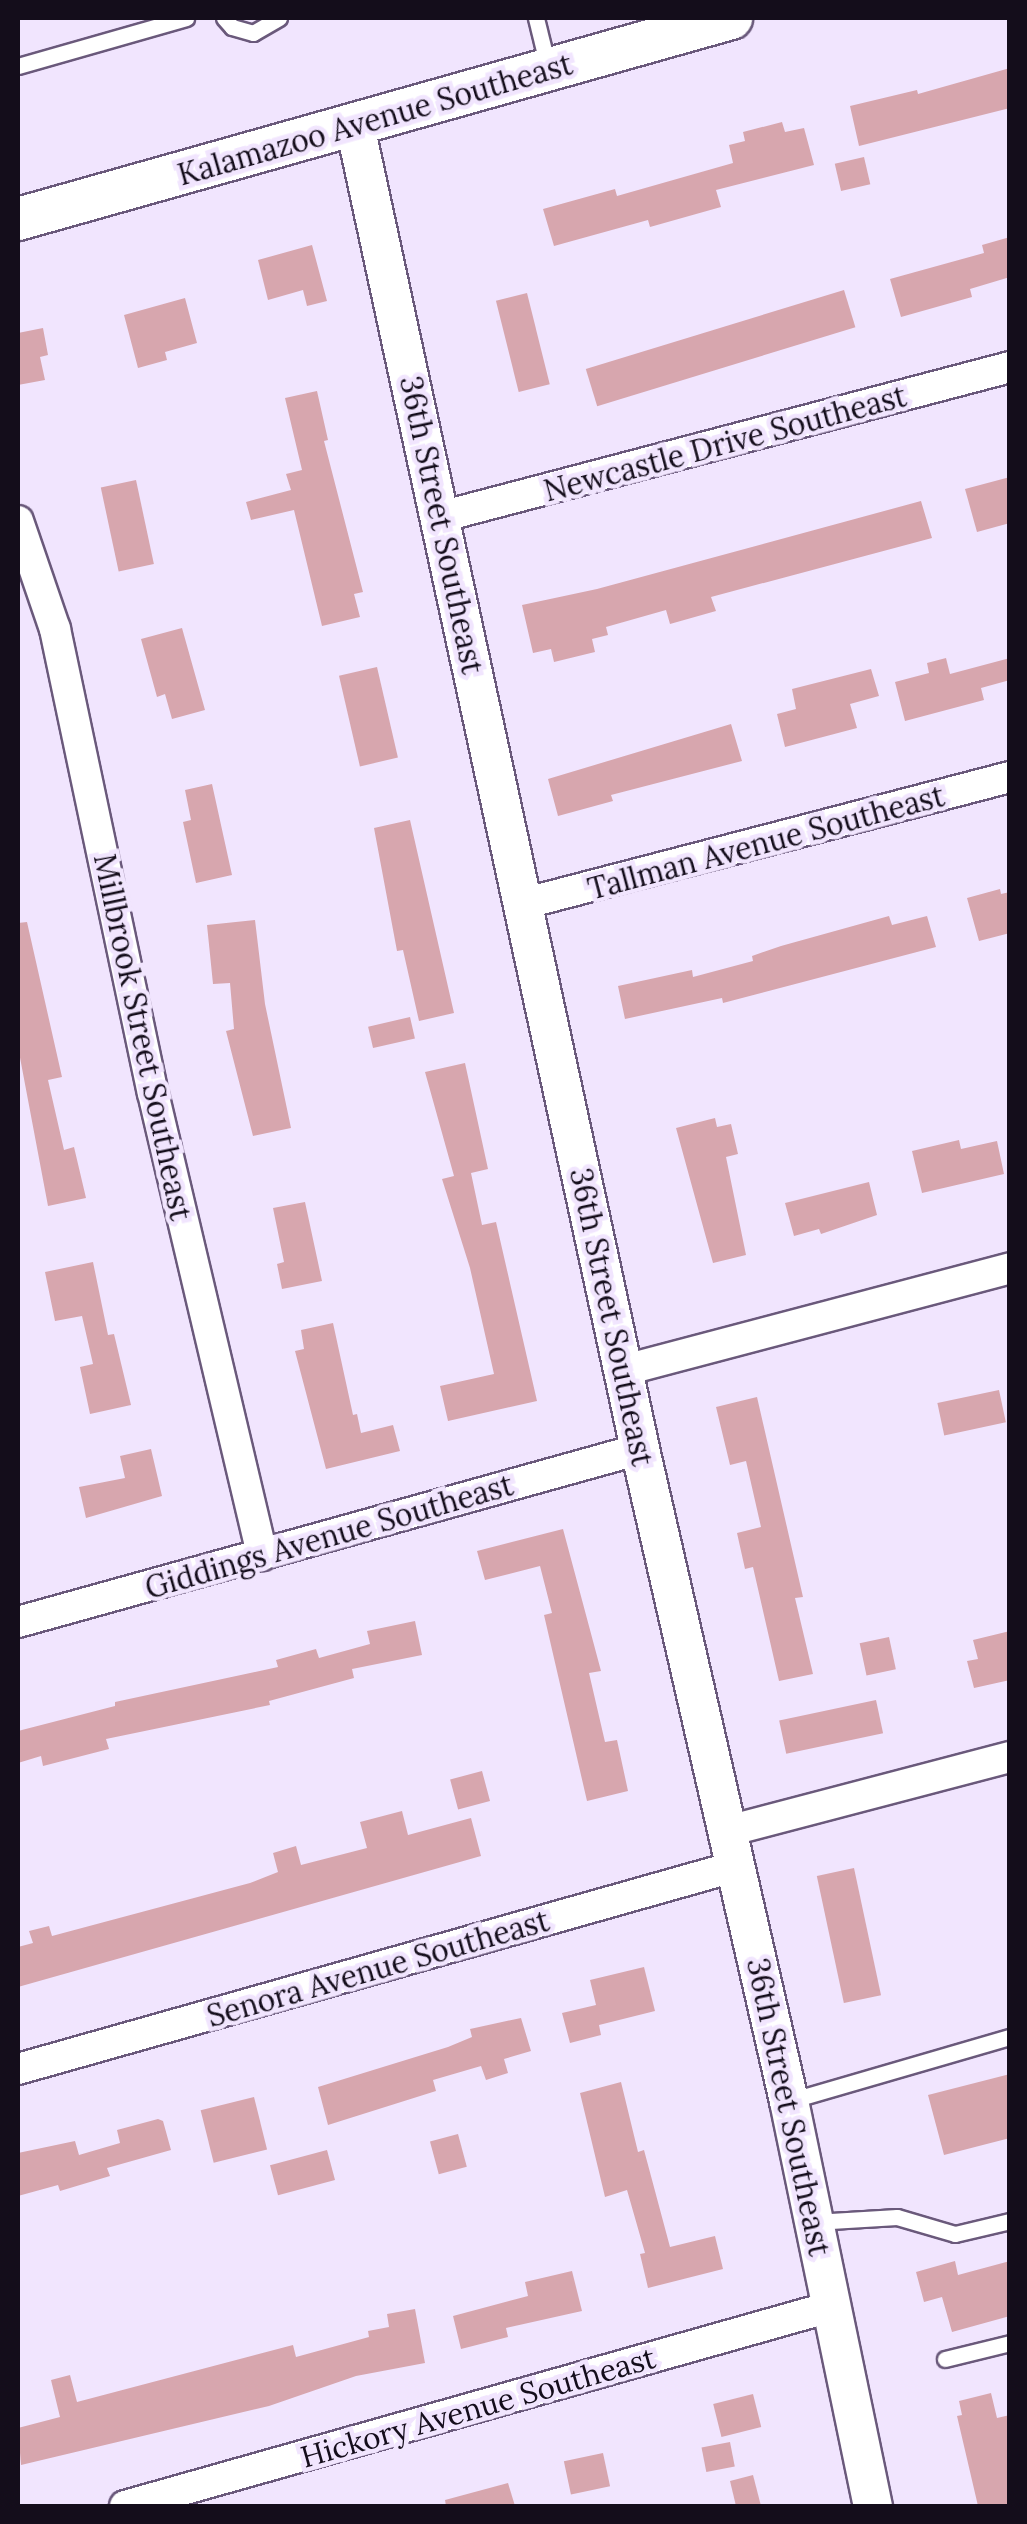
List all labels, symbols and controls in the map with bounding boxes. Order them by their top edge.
street label: Kalamazoo Avenue Southeast [173,45,577,193]
street label: 36th Street Southeast [393,373,491,677]
street label: Newcastle Drive Southeast [540,377,910,509]
street label: Tallman Avenue Southeast [584,777,948,907]
street label: Millbrook Street Southeast [87,850,199,1224]
street label: 36th Street Southeast [563,1165,661,1469]
street label: Giddings Avenue Southeast [141,1466,517,1606]
street label: Senora Avenue Southeast [203,1902,553,2034]
street label: 36th Street Southeast [740,1955,838,2259]
street label: Hickory Avenue Southeast [297,2339,659,2475]

